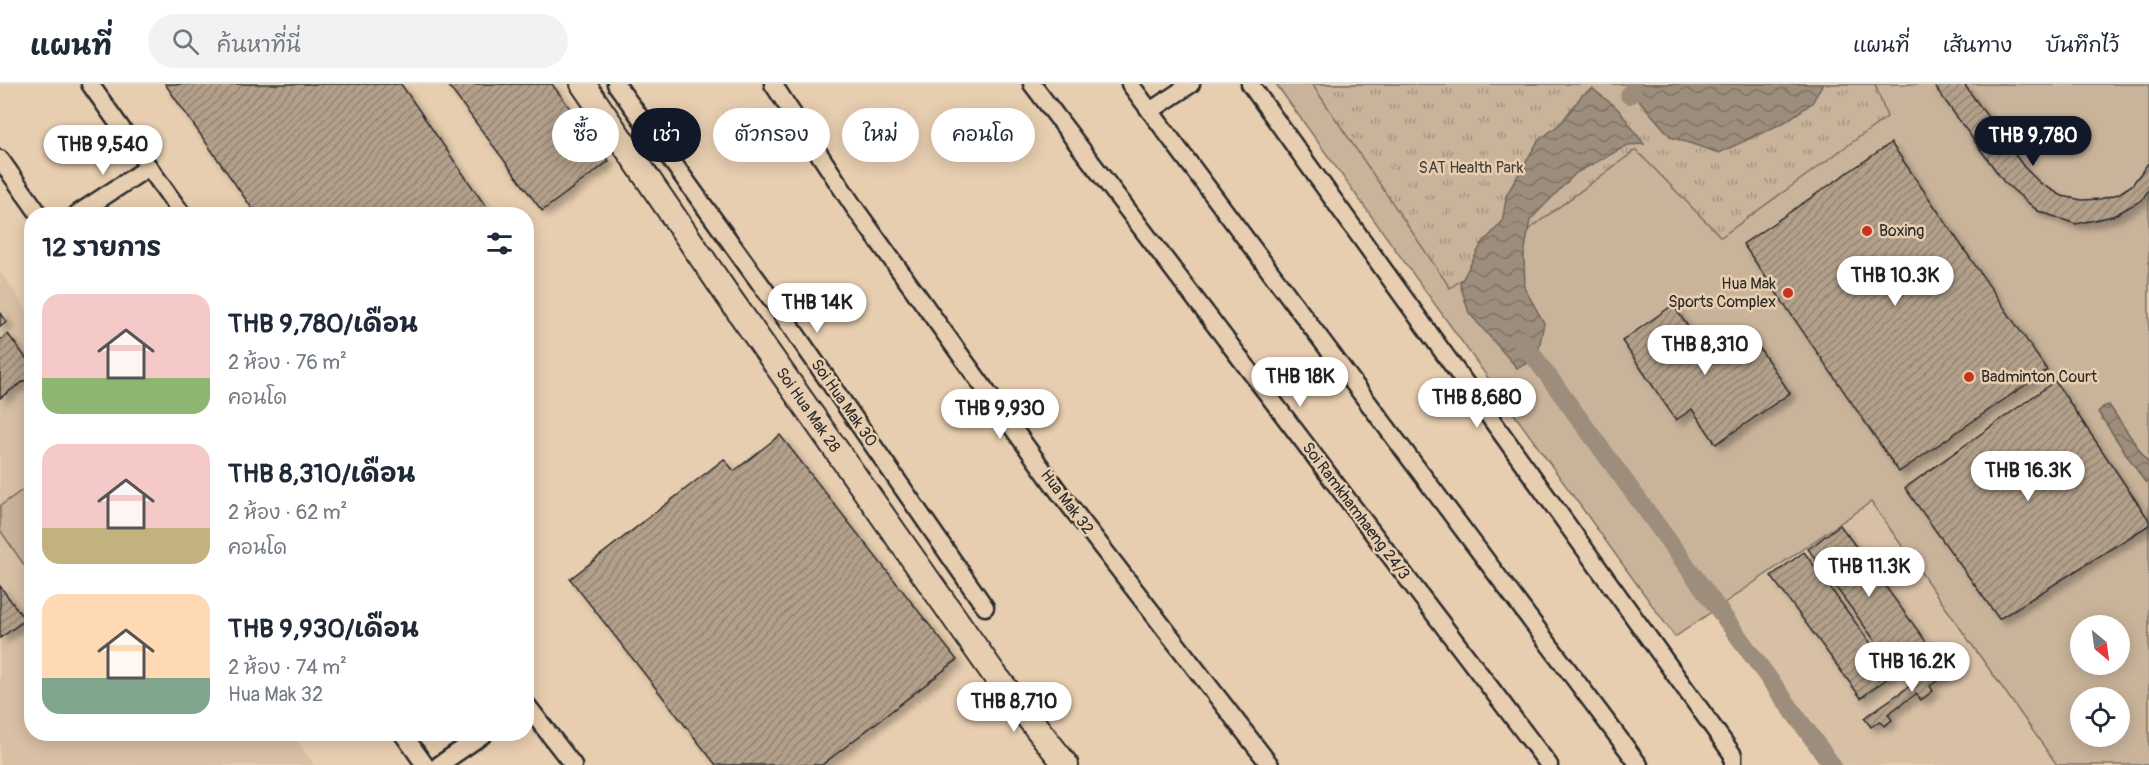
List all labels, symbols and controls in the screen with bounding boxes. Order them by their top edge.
search box [148,14,568,68]
icon: search [169,25,202,58]
text: แผนที่ [30,29,112,64]
text: ค้นหาที่นี่ [217,31,301,59]
text: แผนที่ [1853,32,1910,59]
text: เส้นทาง [1943,32,2012,59]
text: บันทึกไว้ [2045,32,2119,59]
chip: ซื้อ [552,108,619,162]
chip: เช่า [631,108,701,162]
chip: ตัวกรอง [713,108,830,162]
chip: ใหม่ [842,108,919,162]
chip: คอนโด [931,108,1035,162]
pin: THB 9,780 [1964,116,2102,167]
text: THB 9,780 [1988,123,2078,148]
pin: THB 9,540 [34,125,172,176]
text: THB 9,540 [58,132,148,157]
park label: SAT Health Park [1419,158,1524,178]
place label: Boxing [1879,221,1924,241]
marker: Boxing [1860,224,1874,238]
icon: filters [483,227,516,260]
text: 12 รายการ [42,232,161,264]
pin: THB 10.3K [1826,256,1964,307]
text: THB 10.3K [1851,263,1939,288]
place label: Hua Mak Sports Complex [1668,274,1776,312]
pin: THB 14K [762,283,872,334]
marker: Hua Mak Sports Complex [1781,286,1795,300]
text: THB 14K [782,290,852,315]
text: THB 9,780/เดือน [228,308,418,340]
icon: home [90,318,162,390]
pin: THB 8,310 [1636,325,1774,376]
text: THB 8,310 [1661,332,1749,357]
text: 2 ห้อง · 76 m² [228,350,347,375]
street label: Soi Hua Mak 30 [806,355,882,451]
pin: THB 18K [1245,357,1355,408]
street label: Soi Hua Mak 28 [771,364,845,456]
text: THB 18K [1265,364,1335,389]
place label: Badminton Court [1981,367,2098,387]
marker: Badminton Court [1962,370,1976,384]
pin: THB 8,680 [1408,378,1546,429]
text: คอนโด [228,385,287,410]
text: THB 8,680 [1432,385,1522,410]
pin: THB 9,930 [931,389,1069,440]
text: THB 9,930 [955,396,1045,421]
street label: Soi Ramkhamhaeng 24/3 [1298,438,1414,584]
pin: THB 16.3K [1959,451,2097,502]
text: THB 8,310/เดือน [228,458,415,490]
text: THB 16.3K [1985,458,2071,483]
street label: Hua Mak 32 [1036,466,1098,538]
icon: home [90,468,162,540]
text: 2 ห้อง · 62 m² [228,500,347,525]
text: คอนโด [228,535,287,560]
pin: THB 11.3K [1800,547,1938,598]
text: THB 11.3K [1828,554,1910,579]
text: THB 9,930/เดือน [228,613,419,645]
north arrow [2070,615,2130,675]
map controls [2070,615,2130,747]
icon: home [90,618,162,690]
pin: THB 16.2K [1843,642,1981,693]
text: THB 16.2K [1869,649,1955,674]
text: 2 ห้อง · 74 m² [228,655,347,680]
text: Hua Mak 32 [228,682,323,707]
pin: THB 8,710 [945,682,1083,733]
button: locate [2070,687,2130,747]
text: THB 8,710 [971,689,1057,714]

